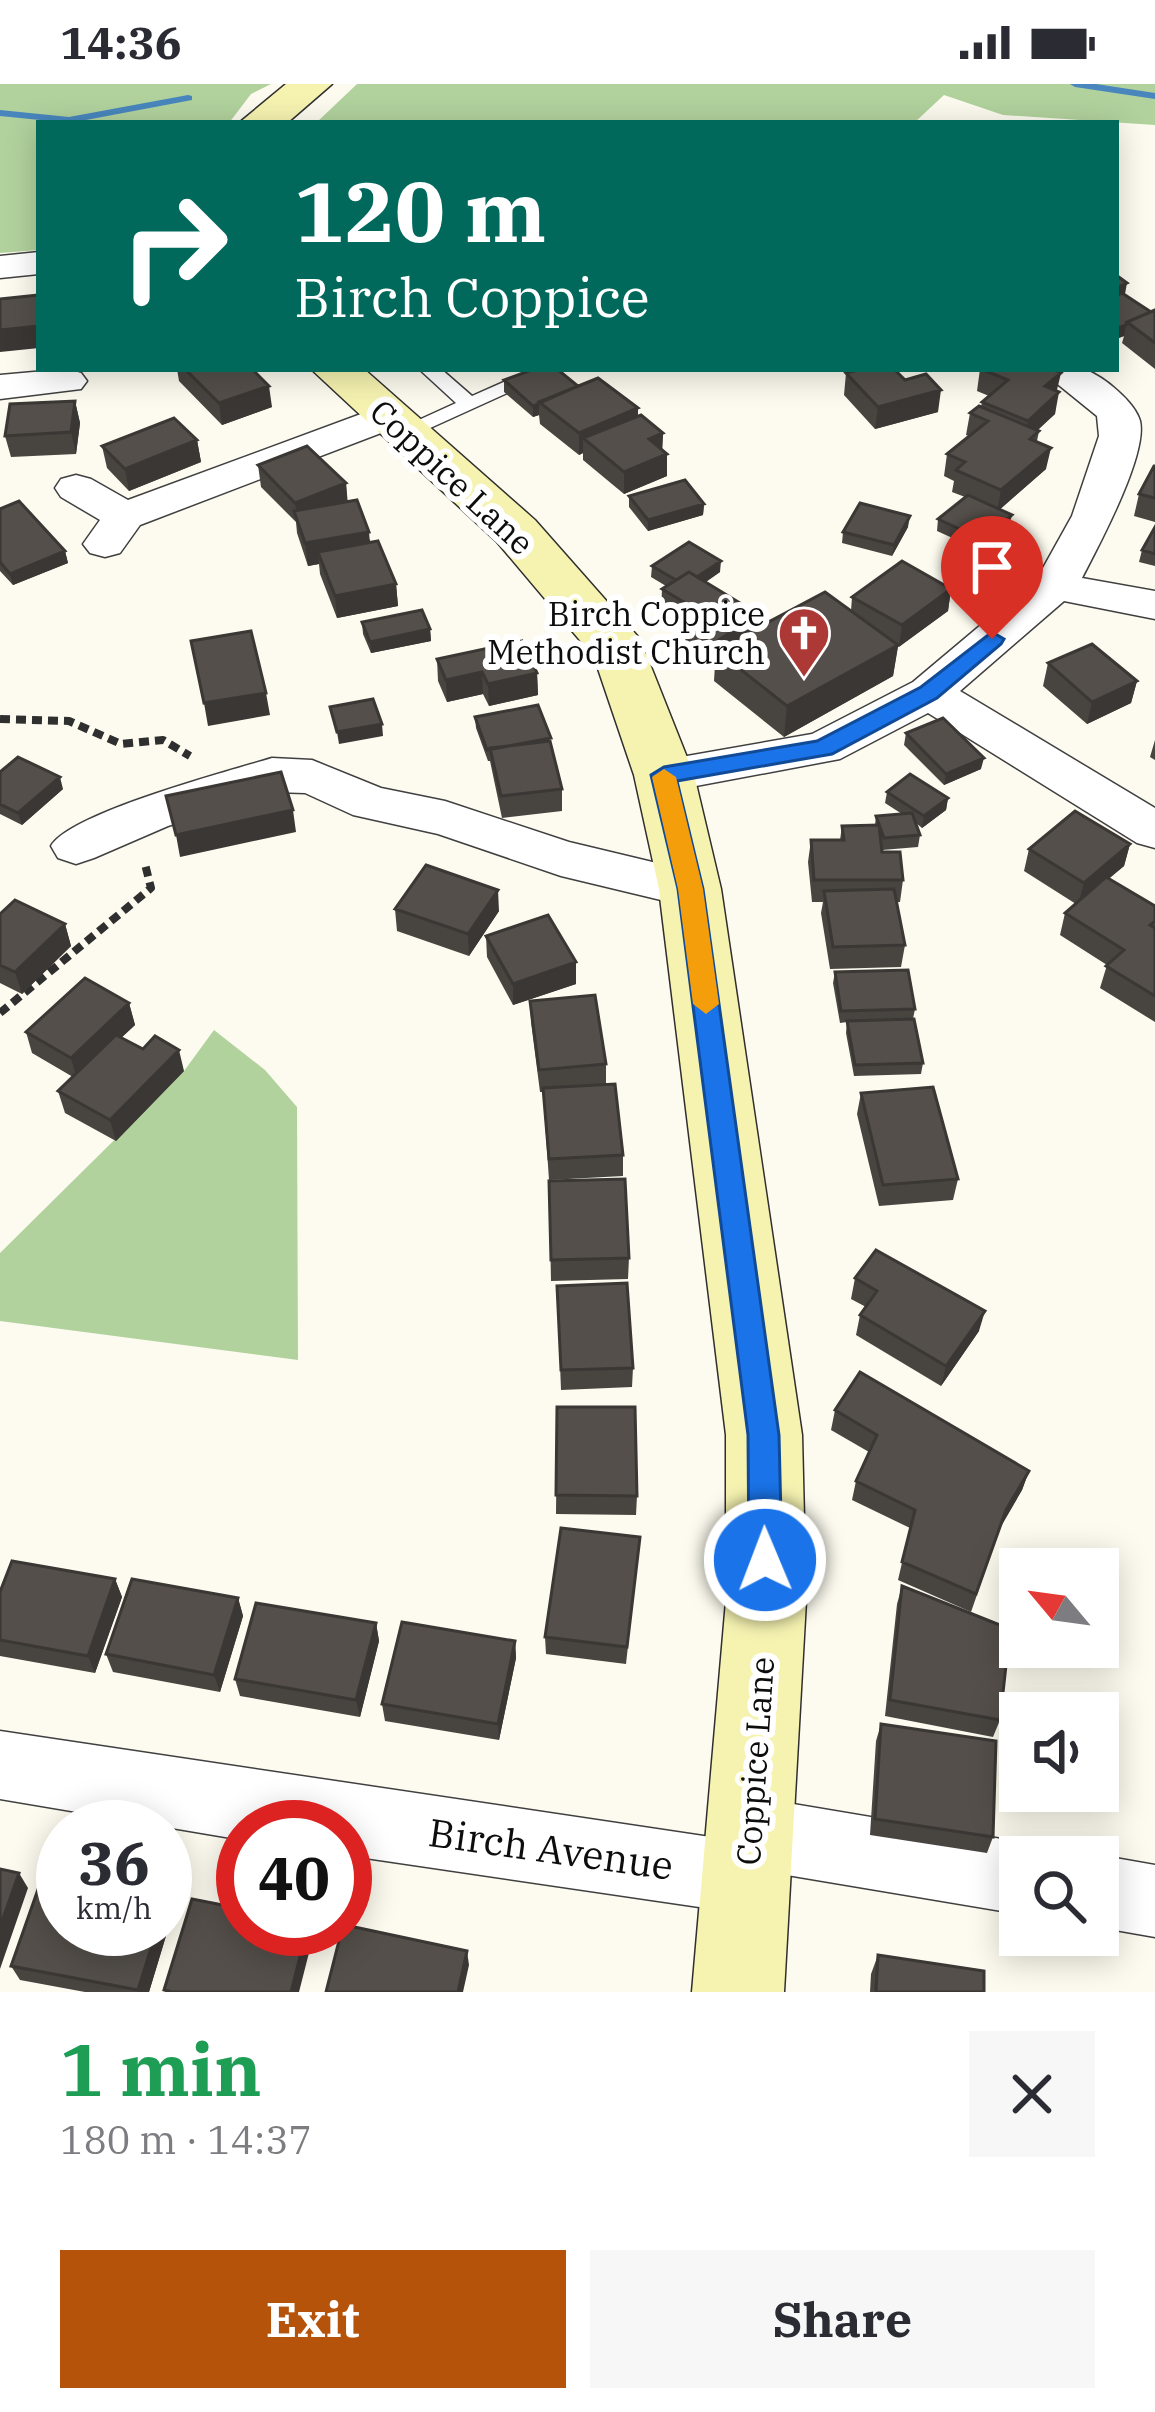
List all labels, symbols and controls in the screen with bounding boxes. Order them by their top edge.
text: 14:36 [60,13,182,71]
text: 120 m [294,156,546,265]
icon: right [96,168,252,324]
text: Birch Coppice [294,262,650,332]
street label: Coppice Lane [361,390,543,564]
pin [941,516,1043,639]
icon: arrive [959,534,1025,600]
place label: Birch Coppice Methodist Church [487,592,765,673]
church icon: Birch Coppice Methodist Church [776,605,832,679]
position arrow [702,1497,828,1623]
north arrow [999,1548,1119,1668]
map controls [999,1548,1119,1956]
street label: Coppice Lane [726,1655,783,1867]
button: sound [999,1692,1119,1812]
speed limit sign: 40 [216,1800,372,1956]
street label: Birch Avenue [426,1806,677,1891]
text: 36 [78,1823,150,1902]
button: search [999,1836,1119,1956]
text: km/h [76,1888,152,1927]
text: 1 min [60,2022,262,2116]
button: close [969,2031,1095,2157]
text: 180 m · 14:37 [60,2114,312,2165]
button: Exit [60,2250,566,2388]
button: Share [590,2250,1095,2388]

